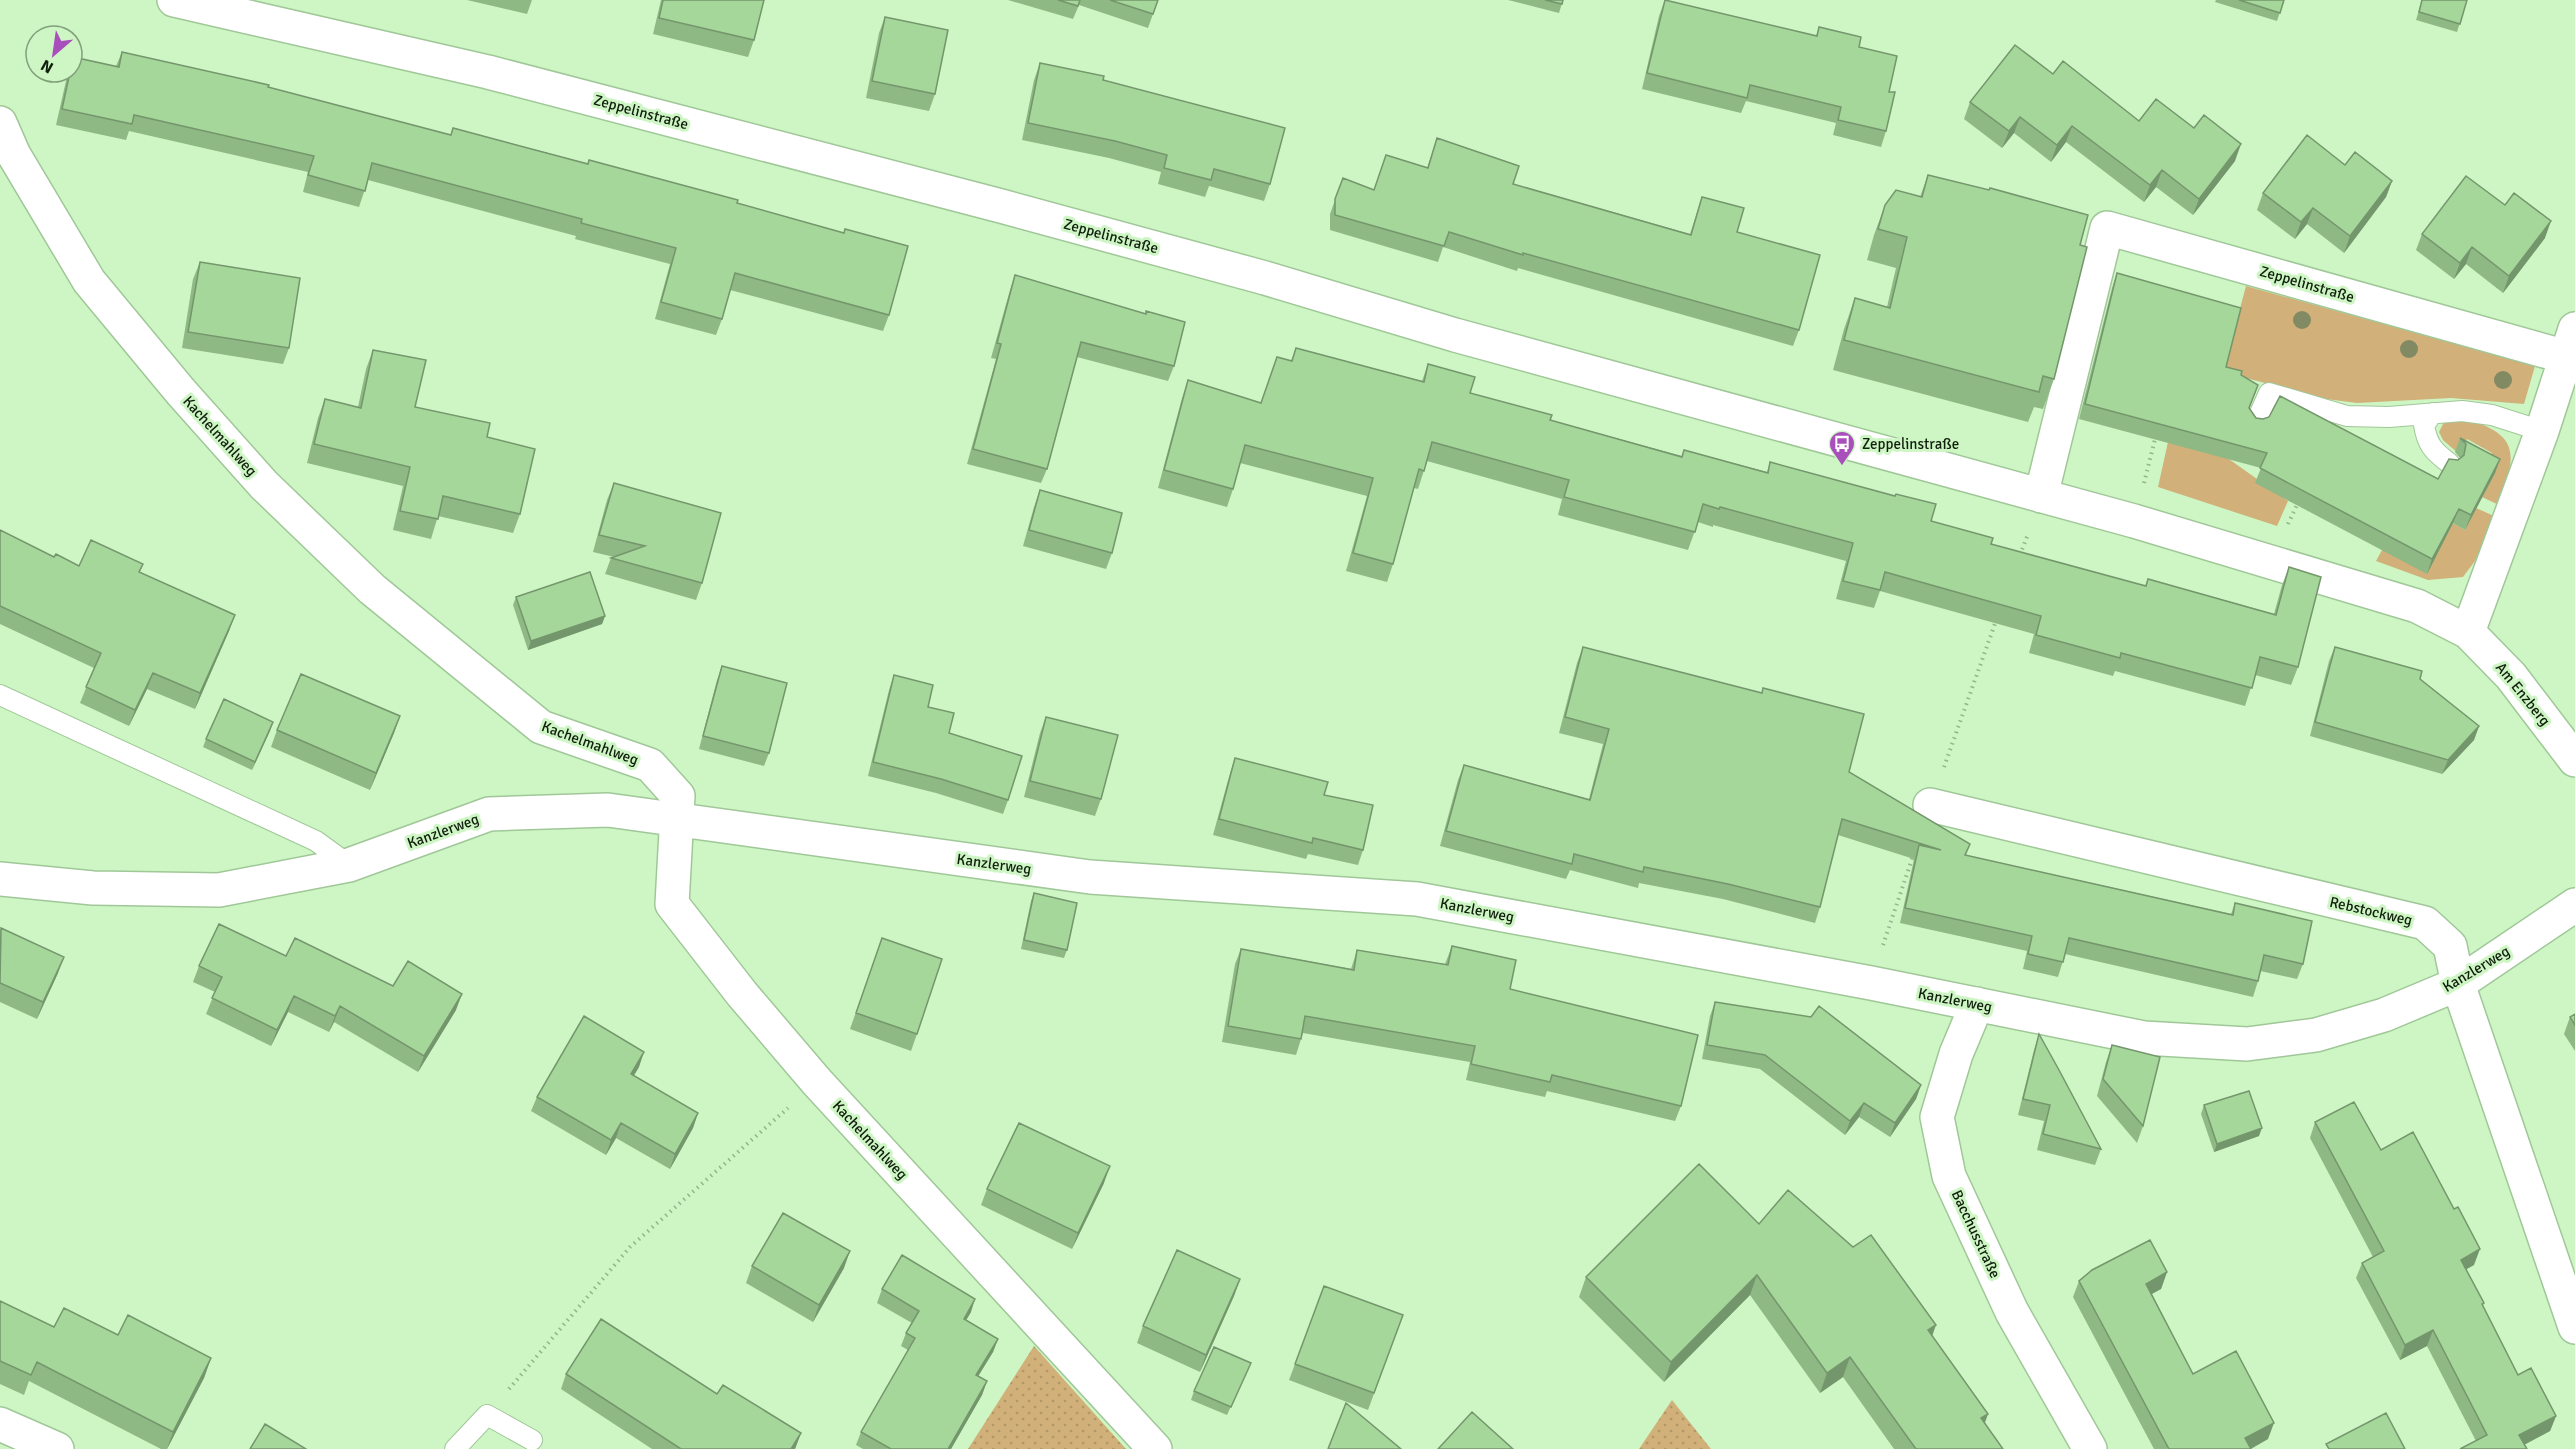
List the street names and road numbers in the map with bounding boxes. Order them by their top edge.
street label: Zeppelinstraße [592,91,690,133]
street label: Zeppelinstraße [1062,215,1160,257]
street label: Zeppelinstraße [2258,262,2356,306]
street label: Kachelmahlweg [179,392,261,480]
street label: Am Enzberg [2492,659,2554,729]
street label: Kachelmahlweg [539,717,641,769]
street label: Kanzlerweg [405,810,481,852]
street label: Kanzlerweg [956,850,1033,878]
street label: Rebstockweg [2328,893,2414,929]
street label: Kanzlerweg [1438,894,1516,926]
street label: Kanzlerweg [2439,942,2513,996]
street label: Kanzlerweg [1916,984,1994,1016]
street label: Kachelmahlweg [829,1097,911,1183]
street label: Bacchusstraße [1948,1187,2004,1281]

